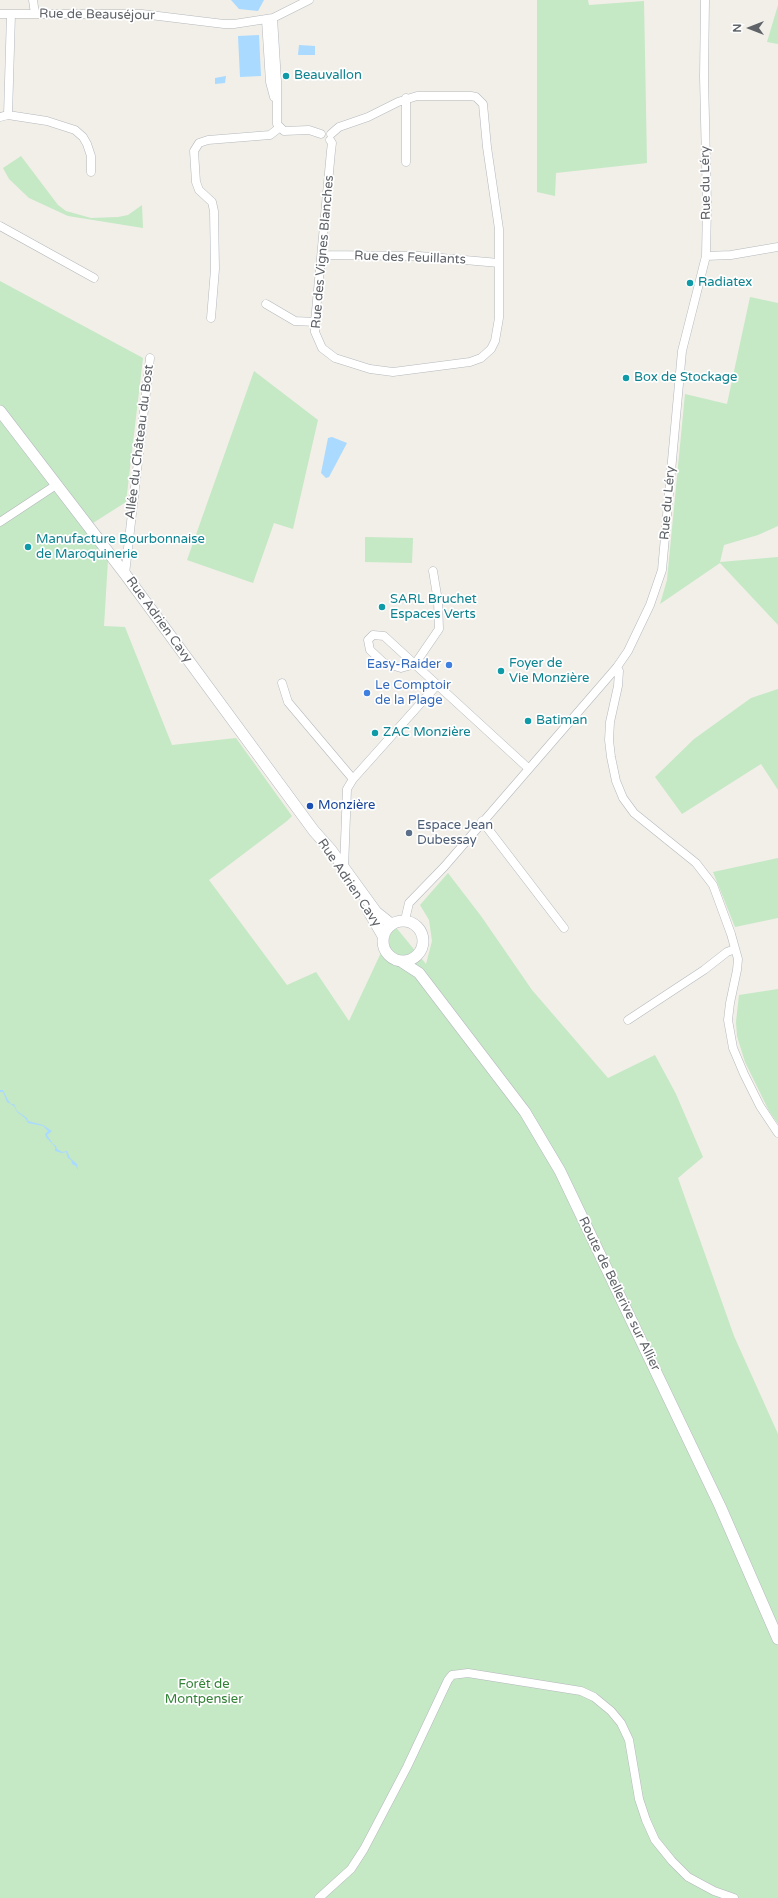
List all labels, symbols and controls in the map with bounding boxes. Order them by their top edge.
street label: Rue de Beauséjour [39,6,155,24]
north arrow [730,8,770,48]
text: N [731,24,744,32]
place label: Beauvallon [294,68,362,84]
marker: Beauvallon [281,71,291,81]
street label: Rue du Léry [698,146,714,220]
street label: Rue des Vignes Blanches [309,175,337,329]
street label: Rue des Feuillants [354,248,466,268]
place label: Radiatex [698,275,752,291]
marker: Radiatex [685,278,695,288]
street label: Allée du Château du Bost [123,364,157,520]
place label: Box de Stockage [634,370,737,386]
marker: Box de Stockage [621,373,631,383]
street label: Rue du Léry [657,465,679,541]
place label: Manufacture Bourbonnaise de Maroquinerie [36,532,205,563]
marker: Manufacture Bourbonnaise de Maroquinerie [23,542,33,552]
street label: Rue Adrien Cavy [123,574,195,666]
place label: SARL Bruchet Espaces Verts [390,592,477,623]
marker: SARL Bruchet Espaces Verts [377,602,387,612]
place label: Foyer de Vie Monzière [509,656,589,687]
place label: Easy-Raider [367,657,441,673]
marker: Easy-Raider [444,660,454,670]
marker: Foyer de Vie Monzière [496,666,506,676]
place label: Le Comptoir de la Plage [375,678,451,709]
marker: Le Comptoir de la Plage [362,688,372,698]
place label: Batiman [536,713,588,729]
marker: Batiman [523,716,533,726]
place label: ZAC Monzière [383,725,471,741]
marker: ZAC Monzière [370,728,380,738]
place label: Monzière [318,798,375,814]
marker: Monzière [305,801,315,811]
place label: Espace Jean Dubessay [417,818,493,849]
marker: Espace Jean Dubessay [404,828,414,838]
street label: Rue Adrien Cavy [314,836,384,930]
street label: Route de Bellerive sur Allier [575,1214,663,1374]
park label: Forêt de Montpensier [165,1677,243,1708]

